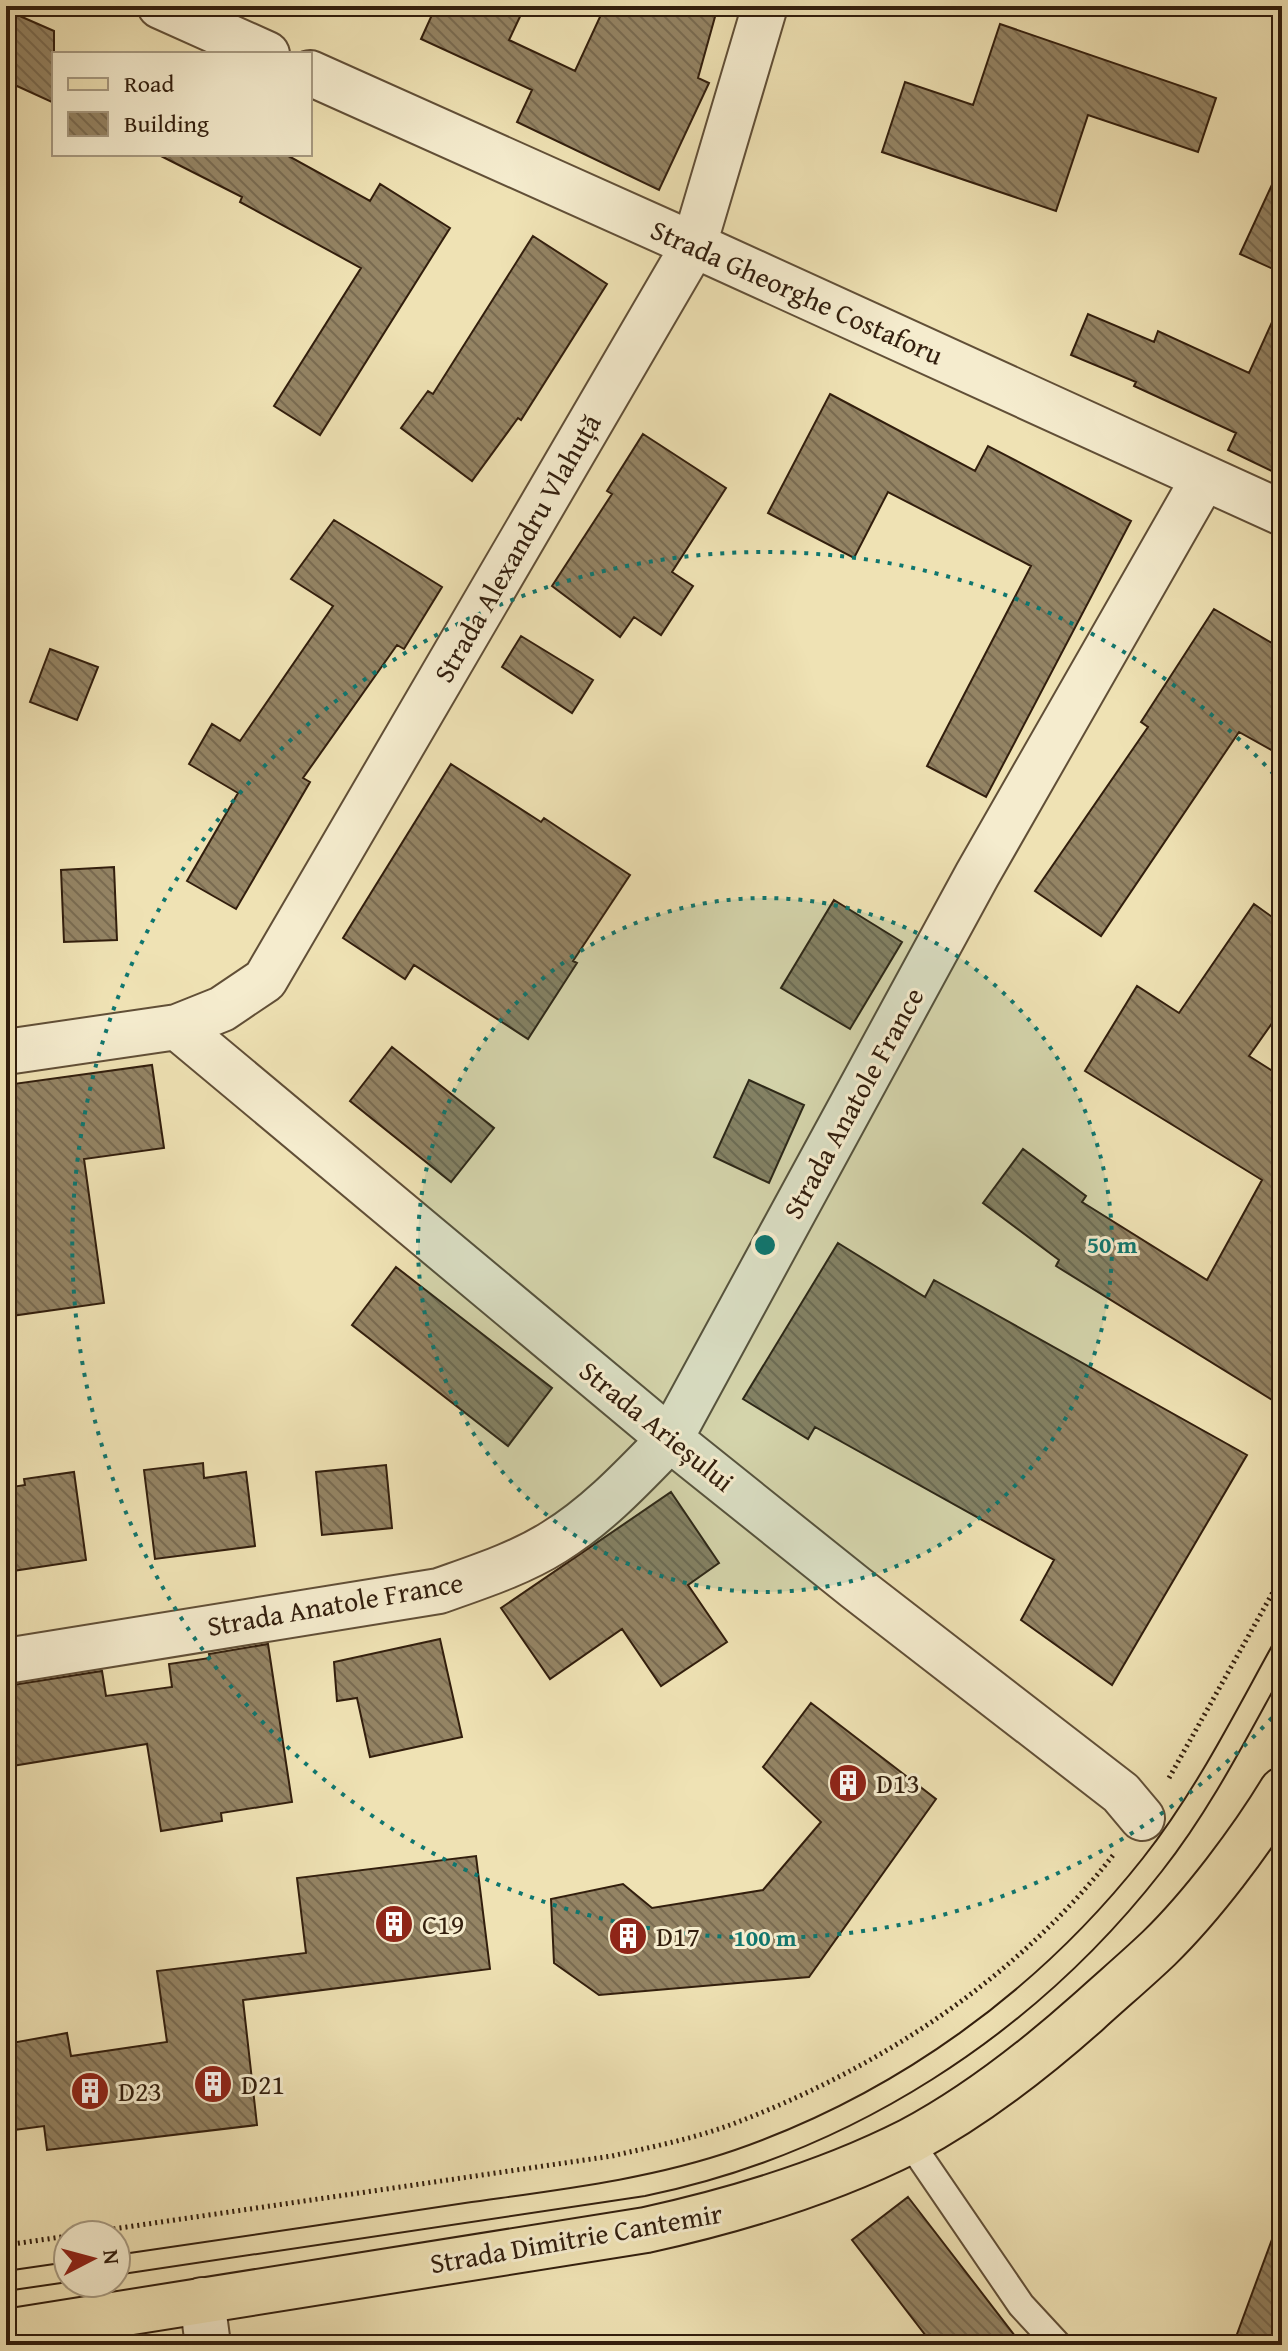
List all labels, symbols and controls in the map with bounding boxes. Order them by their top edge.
legend [52,52,312,156]
text: Road [124,66,174,101]
text: Building [124,106,209,141]
street label: Strada Gheorghe Costaforu [644,209,950,375]
street label: Strada Alexandru Vlahuță [423,405,611,690]
street label: Strada Anatole France [772,980,933,1226]
text: 50 m [1087,1227,1138,1262]
centre of rings [751,1231,779,1259]
street label: Strada Arieșului [571,1350,744,1501]
street label: Strada Anatole France [204,1561,466,1646]
building icon: D13 [827,1762,869,1804]
place label: D13 [876,1762,920,1803]
building icon: C19 [373,1903,415,1945]
place label: C19 [422,1903,464,1944]
building icon: D17 [607,1915,649,1957]
place label: D17 [656,1915,700,1956]
text: 100 m [733,1920,797,1955]
building icon: D21 [192,2063,234,2105]
place label: D21 [241,2063,285,2104]
building icon: D23 [69,2070,111,2112]
place label: D23 [118,2070,162,2111]
street label: Strada Dimitrie Cantemir [427,2192,726,2283]
north arrow [52,2219,132,2299]
text: N [95,2248,129,2266]

